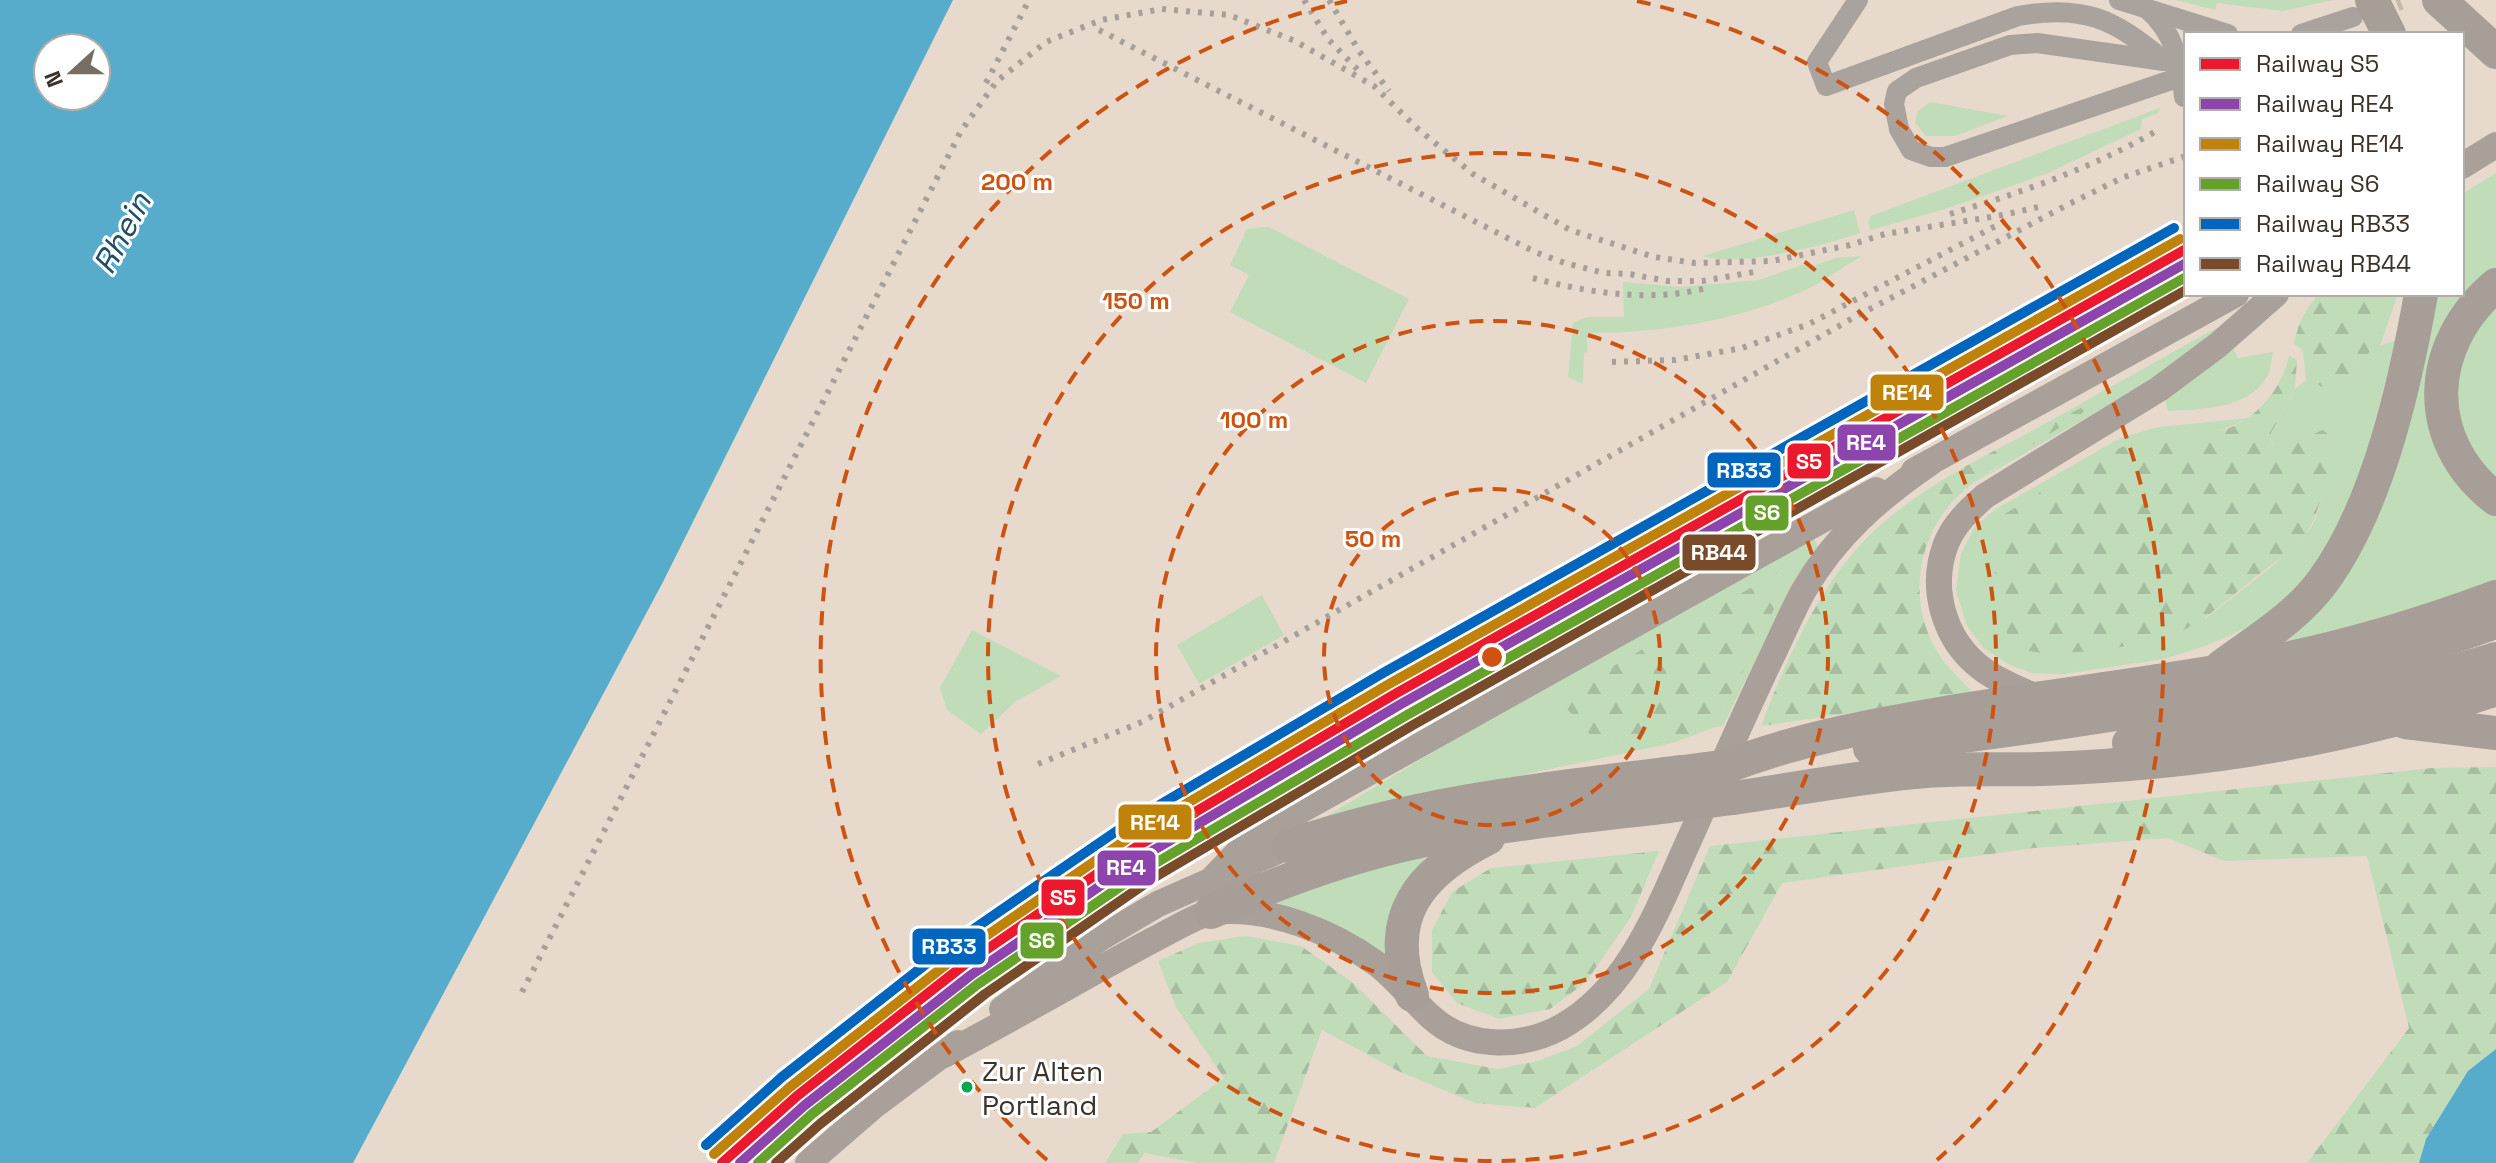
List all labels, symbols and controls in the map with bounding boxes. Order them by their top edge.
north arrow [32,32,112,112]
legend [2184,32,2464,296]
text: Railway S5 [2256,48,2379,79]
text: N [38,67,69,91]
text: Railway RE4 [2256,88,2394,119]
text: Railway RE14 [2256,128,2404,159]
text: 200 m [981,166,1053,197]
text: Railway S6 [2256,168,2379,199]
water label: Rhein [84,184,161,280]
text: Railway RB33 [2256,208,2410,239]
text: Railway RB44 [2256,248,2411,279]
text: 150 m [1102,285,1170,316]
line badge: RE14 [1869,373,1945,412]
text: RE14 [1882,378,1932,406]
text: 100 m [1220,404,1288,435]
line badge: RE4 [1836,423,1897,462]
text: RE4 [1846,428,1886,456]
line badge: S5 [1786,442,1832,480]
text: S5 [1796,447,1822,475]
line badge: RB33 [1706,451,1782,489]
text: RB33 [1716,456,1772,484]
line badge: S6 [1744,494,1790,532]
text: S6 [1754,498,1780,526]
text: 50 m [1345,523,1401,554]
line badge: RB44 [1681,533,1757,572]
text: RB44 [1691,538,1747,566]
centre of rings [1478,643,1506,671]
line badge: RE14 [1117,803,1193,841]
text: RE14 [1130,808,1180,836]
line badge: RE4 [1096,849,1157,887]
text: RE4 [1106,853,1146,881]
line badge: S5 [1040,878,1086,917]
text: S5 [1050,883,1076,911]
line badge: S6 [1019,921,1065,960]
text: S6 [1029,926,1055,954]
line badge: RB33 [911,927,987,966]
text: RB33 [921,932,977,960]
place label: Zur Alten Portland [982,1053,1103,1123]
marker: Zur Alten Portland [959,1079,975,1095]

